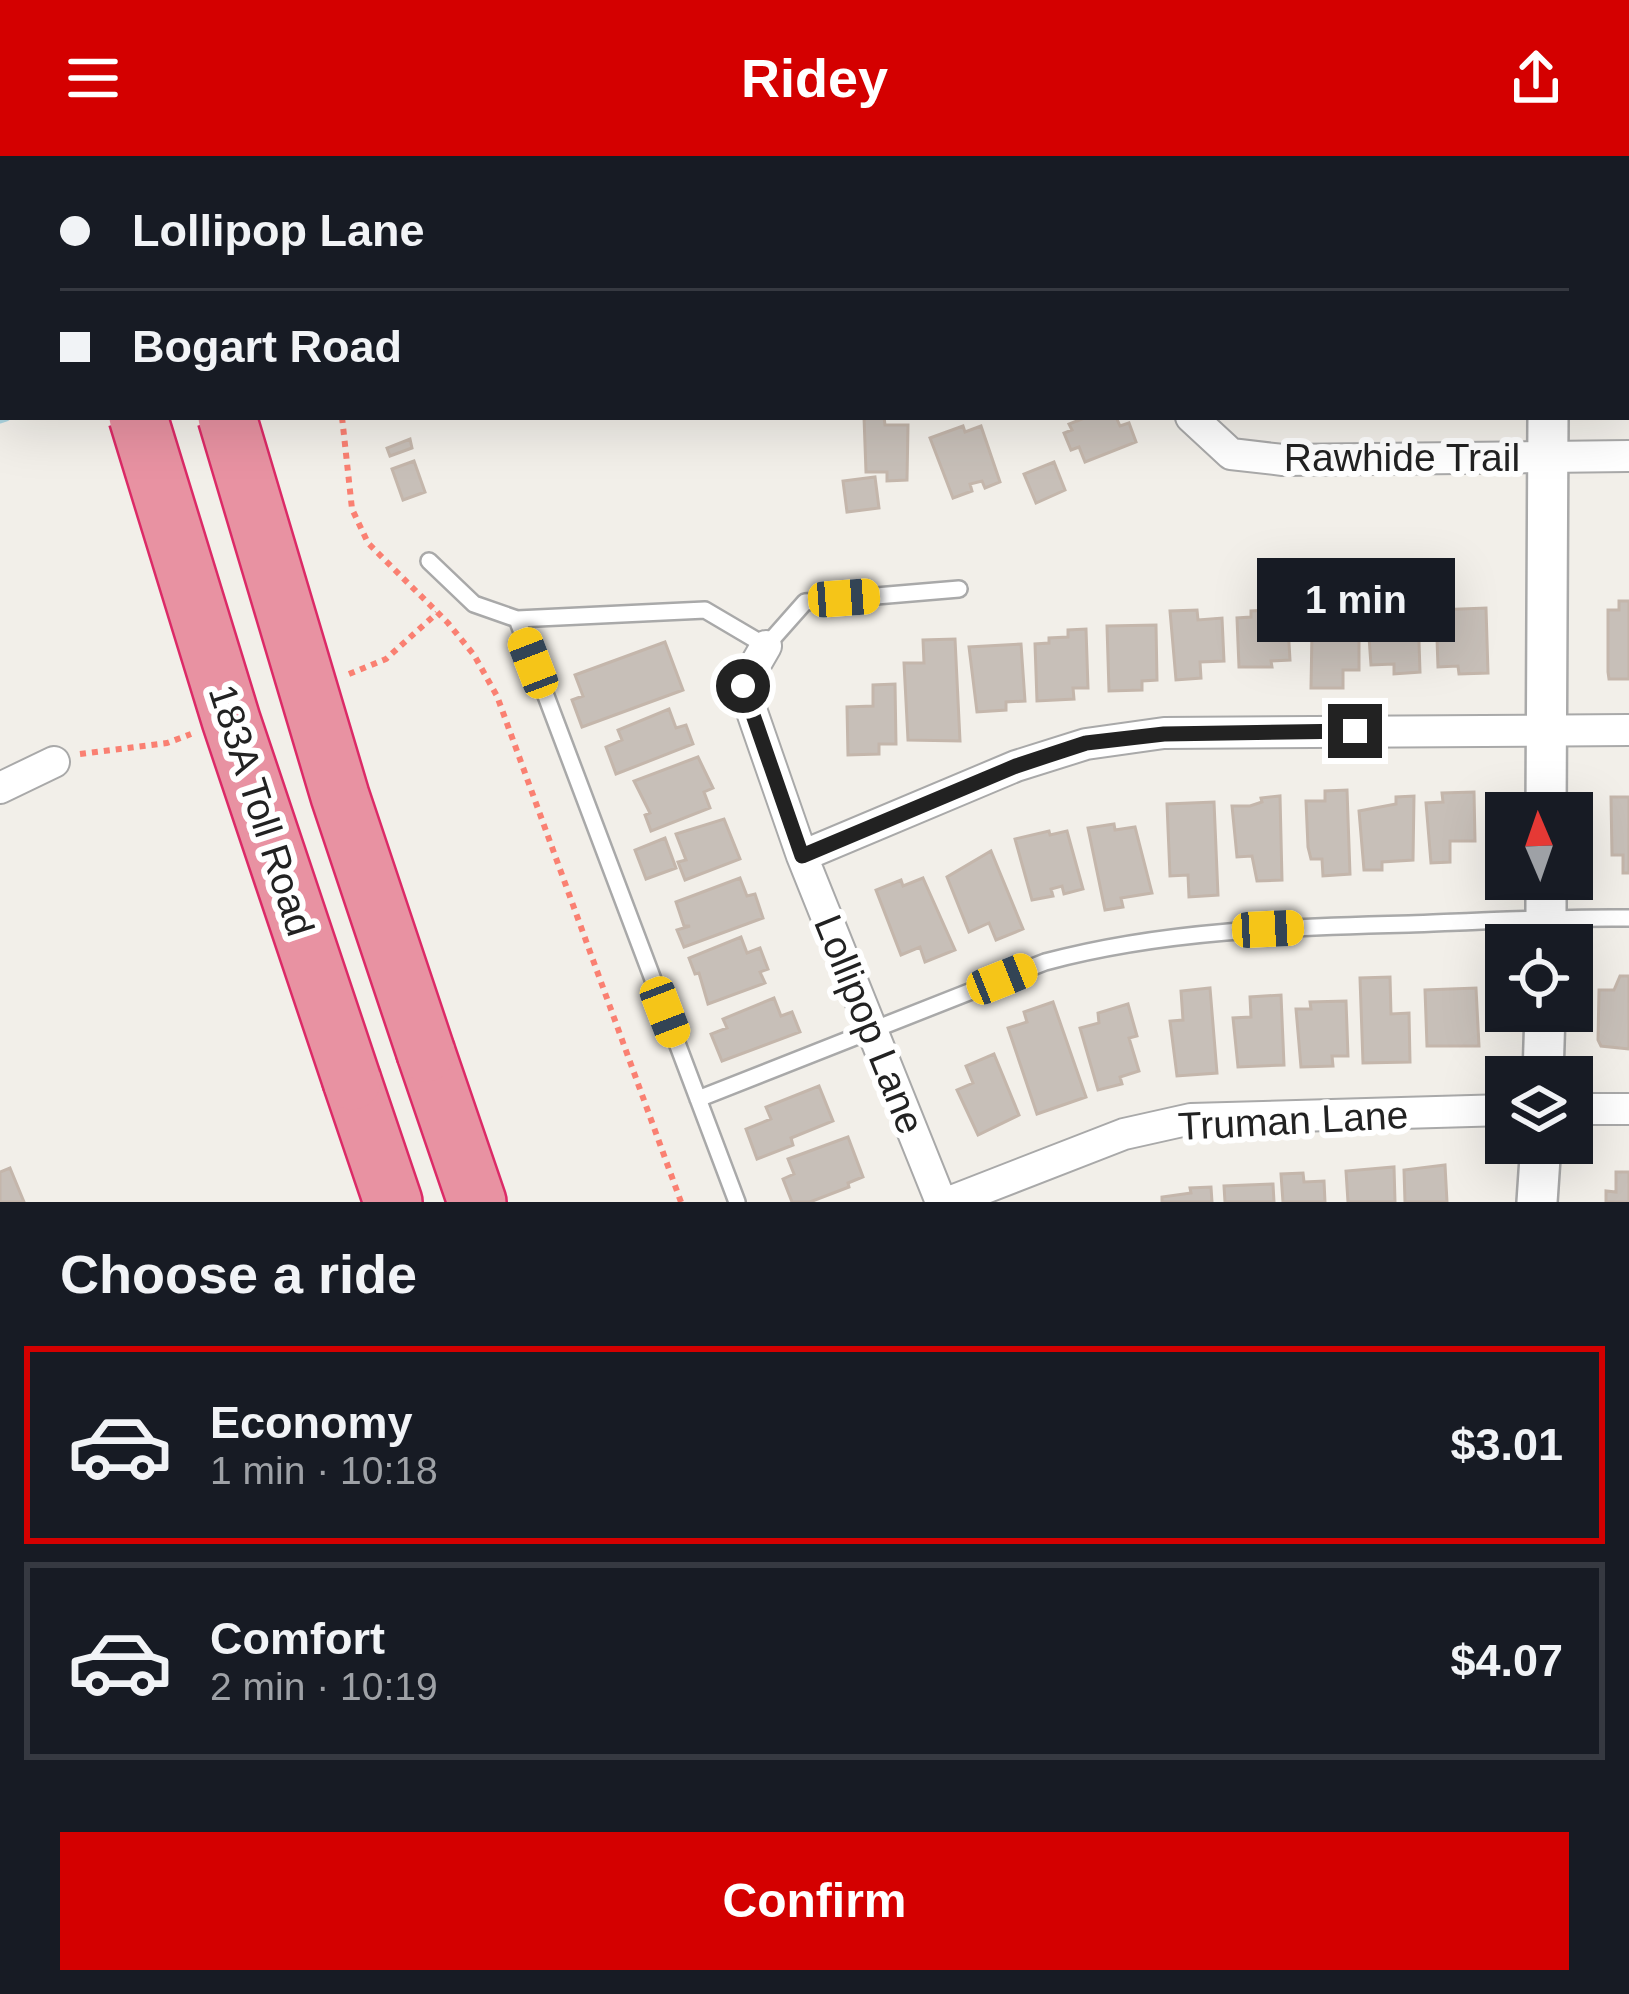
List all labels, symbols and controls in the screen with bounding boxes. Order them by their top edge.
icon: menu [60,45,126,111]
icon: share [1503,45,1569,111]
text: Ridey [741,48,888,108]
text: Lollipop Lane [132,205,424,256]
text: Bogart Road [132,321,402,372]
street label: Rawhide Trail [1284,436,1520,479]
callout: 1 min [1256,557,1454,641]
car [807,578,881,618]
text: 1 min [1305,578,1407,621]
car [503,623,563,703]
route start [716,659,770,713]
street label: 183A Toll Road [201,679,322,941]
route end [1328,704,1382,758]
north arrow [1485,792,1593,900]
map controls [1485,792,1593,1164]
street label: Lollipop Lane [806,909,933,1140]
car [1231,909,1305,949]
button: locate [1485,924,1593,1032]
car [962,949,1042,1009]
car [635,972,695,1052]
button: layers [1485,1056,1593,1164]
street label: Truman Lane [1177,1093,1409,1148]
text: Choose a ride [60,1244,417,1304]
icon: car [66,1391,174,1499]
text: Economy [210,1397,413,1448]
text: $3.01 [1450,1419,1563,1470]
text: 1 min · 10:18 [210,1449,438,1492]
icon: car [66,1607,174,1715]
text: Comfort [210,1613,385,1664]
text: $4.07 [1450,1635,1563,1686]
text: 2 min · 10:19 [210,1665,438,1708]
button: Confirm [60,1832,1569,1970]

